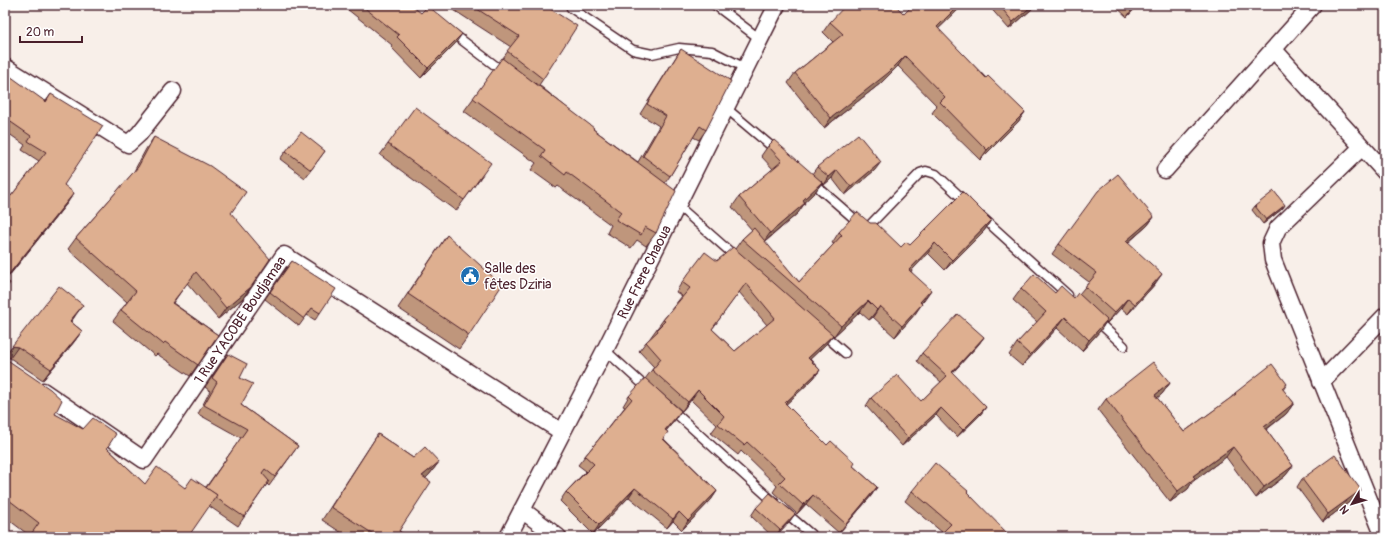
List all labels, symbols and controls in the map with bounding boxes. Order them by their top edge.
scale bar [20,18,82,44]
text: 20 m [26,25,55,40]
street label: Rue Frere Chaoua [613,222,674,322]
street label: 1 Rue YACOBE Boudjamaa [190,253,289,387]
place label: Salle des fêtes Dziria [484,260,552,293]
public building icon: Salle des fêtes Dziria [459,265,481,287]
north arrow [1332,484,1372,524]
text: N [1337,502,1352,517]

